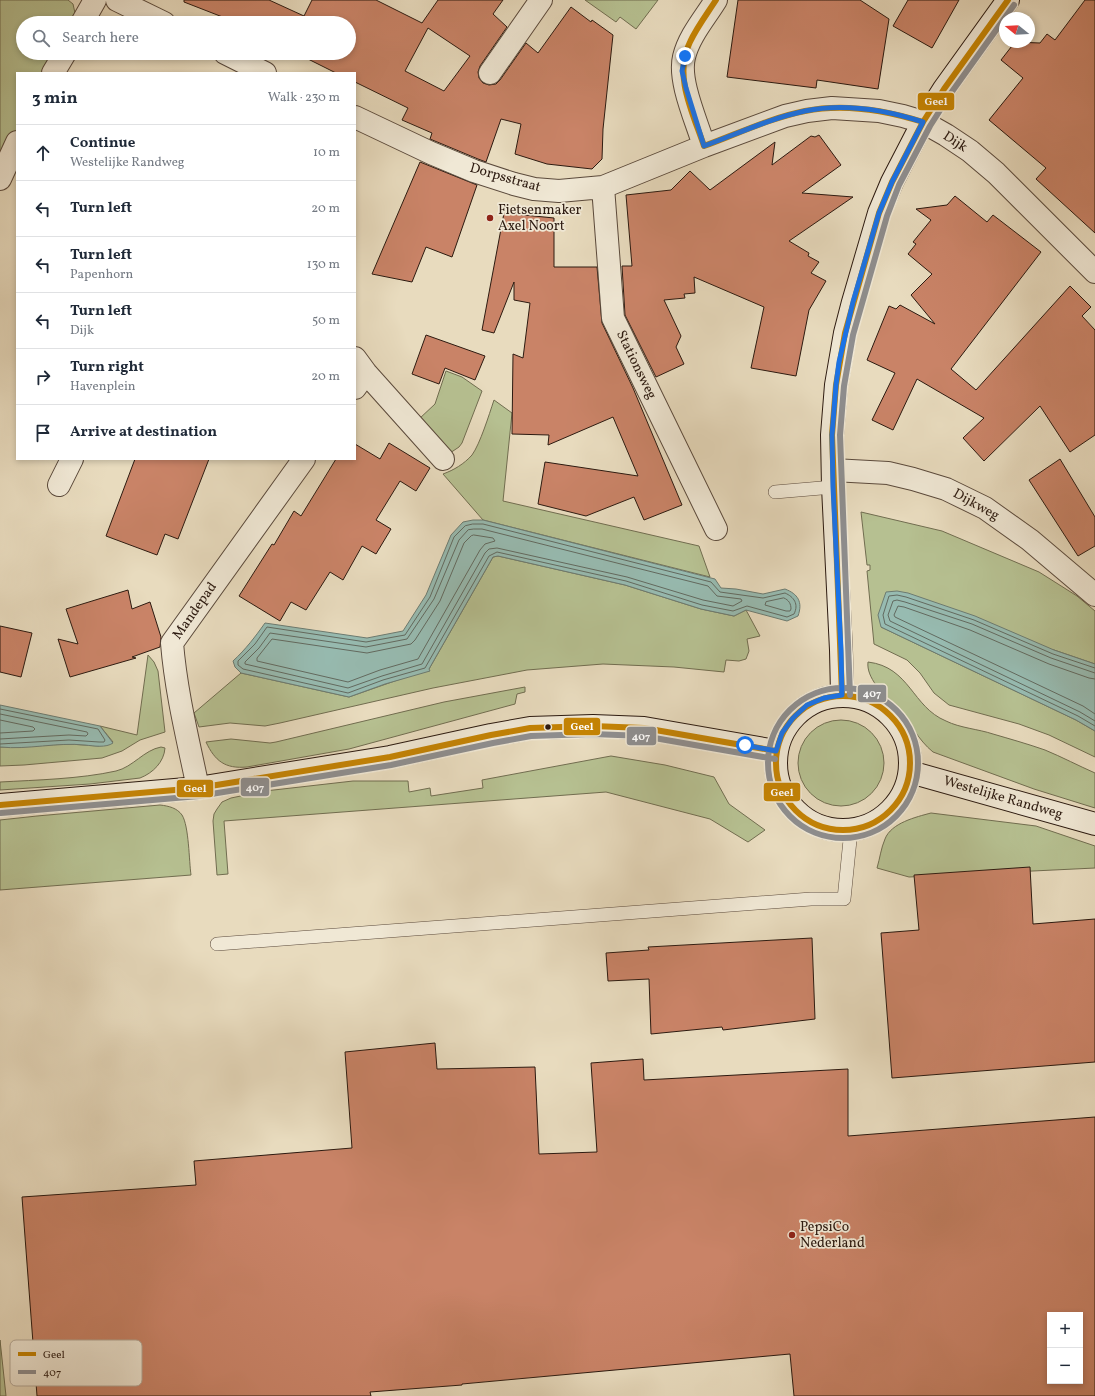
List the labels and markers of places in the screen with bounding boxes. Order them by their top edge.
place label: Fietsenmaker Axel Noort [498,201,582,236]
marker: Fietsenmaker Axel Noort [485,213,495,223]
unlabelled marker [543,722,553,732]
place label: PepsiCo Nederland [800,1218,865,1253]
marker: PepsiCo Nederland [787,1230,797,1240]

